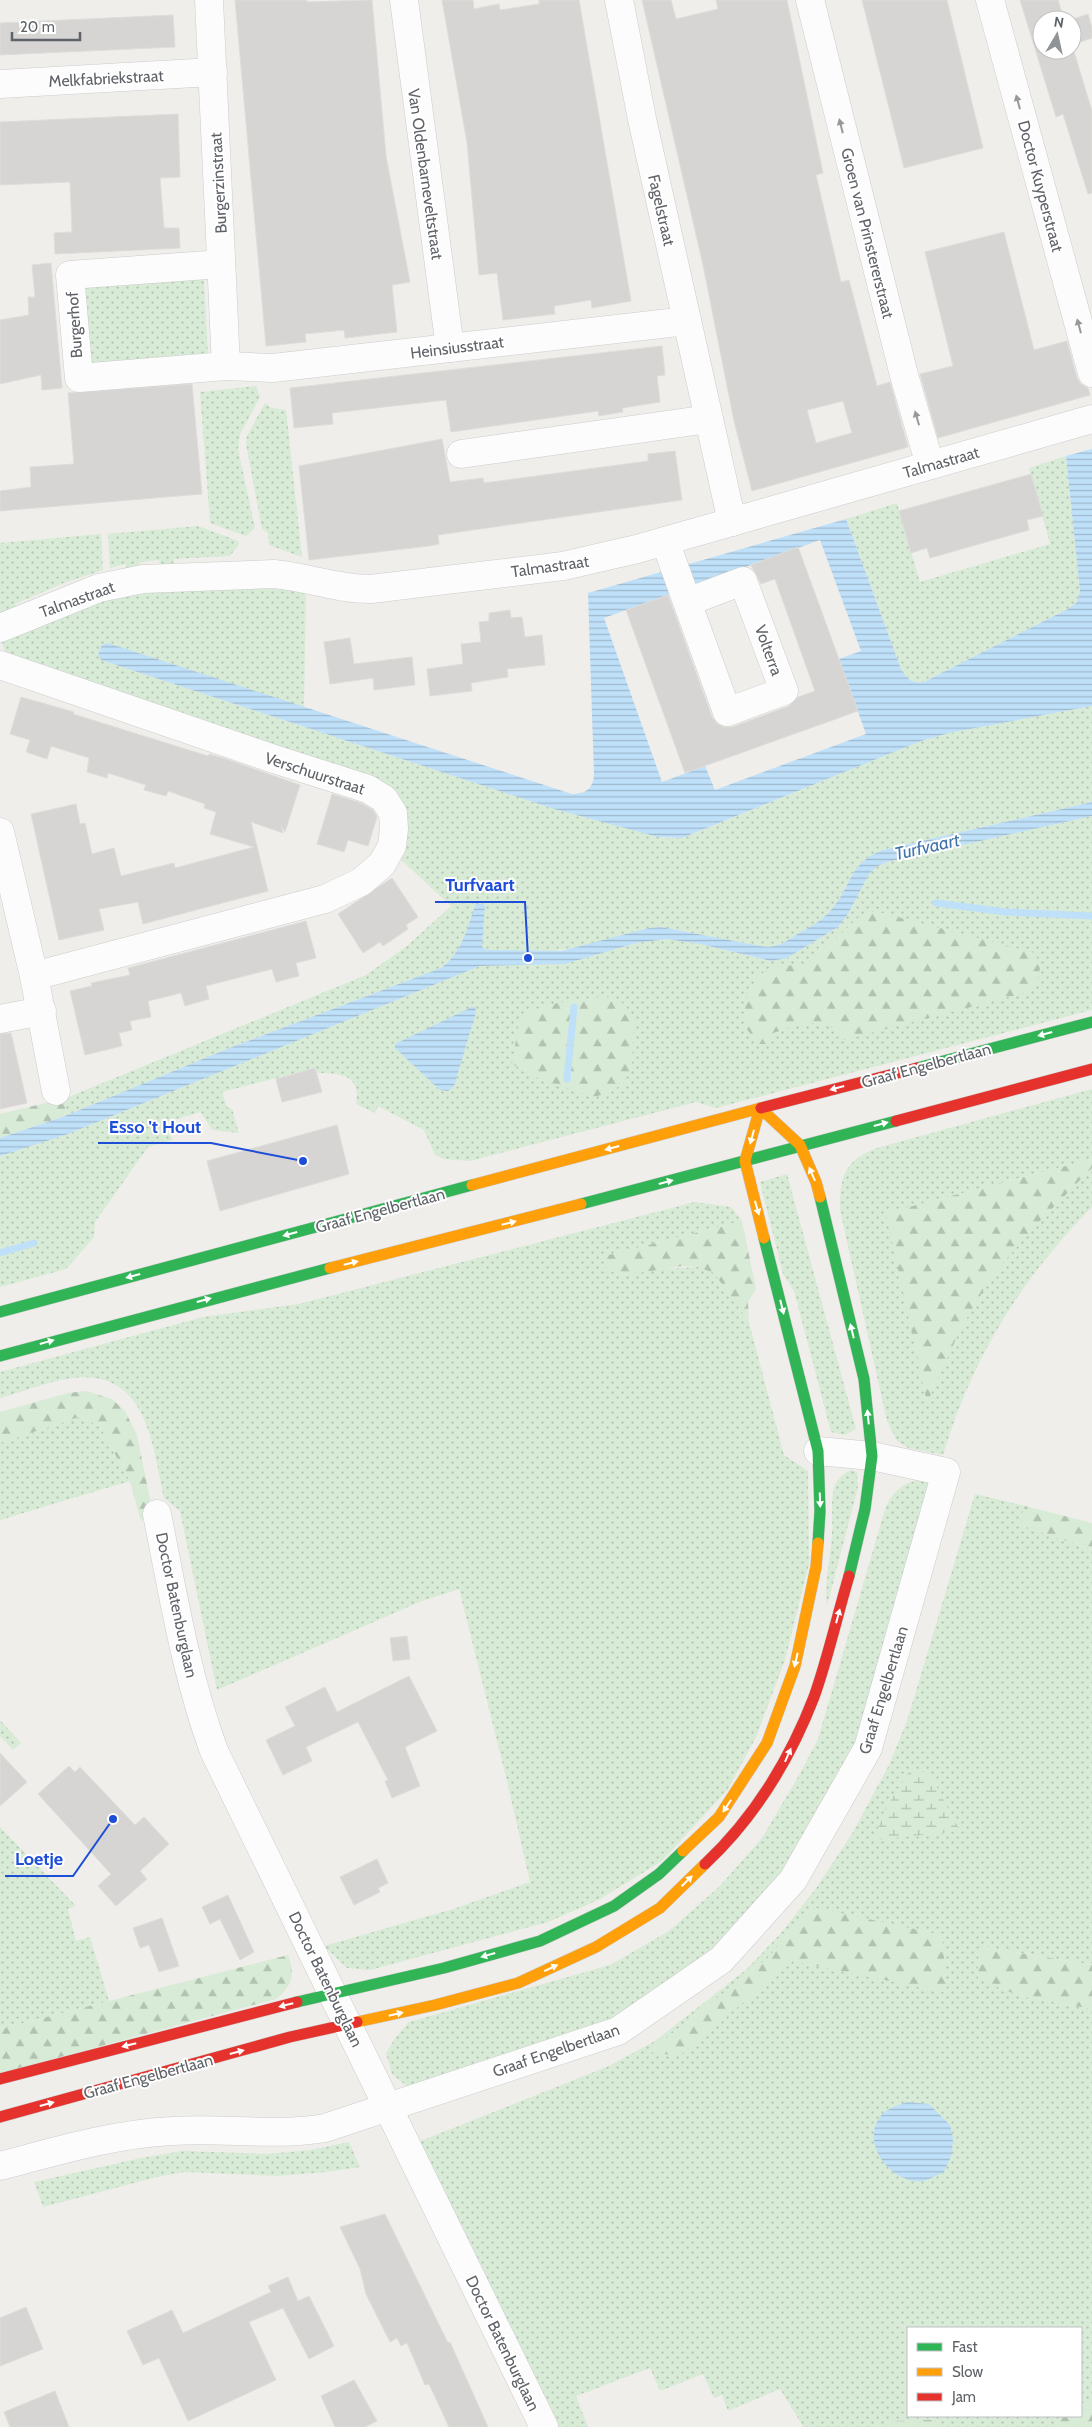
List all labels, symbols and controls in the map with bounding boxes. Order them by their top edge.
scale bar [12,10,80,42]
north arrow [1032,10,1082,60]
text: N [1053,12,1065,32]
text: 20 m [20,18,55,36]
street label: Melkfabriekstraat [48,66,165,91]
street label: Van Oldenbarneveltstraat [404,87,447,261]
one-way arrow [1013,94,1021,109]
one-way arrow [837,118,845,133]
street label: Doctor Kuyperstraat [1014,118,1067,254]
street label: Burgerzinstraat [206,131,231,234]
street label: Groen van Prinstererstraat [837,146,898,321]
street label: Fagelstraat [644,173,679,248]
street label: Burgerhof [63,290,86,359]
one-way arrow [1075,318,1083,333]
street label: Heinsiusstraat [409,332,506,363]
one-way arrow [912,411,920,426]
street label: Talmastraat [901,442,982,482]
street label: Talmastraat [510,552,591,581]
street label: Talmastraat [37,577,118,622]
street label: Volterra [751,622,787,678]
street label: Verschuurstraat [262,748,368,799]
water label: Turfvaart [892,829,962,865]
callout: Turfvaart [435,869,525,902]
text: Turfvaart [445,874,515,896]
one-way arrow [1037,1031,1052,1039]
street label: Graaf Engelbertlaan [859,1039,993,1092]
one-way arrow [829,1085,844,1093]
callout: Esso 't Hout [98,1110,211,1143]
text: Esso 't Hout [109,1116,201,1138]
one-way arrow [873,1120,888,1128]
one-way arrow [747,1130,755,1145]
one-way arrow [605,1144,620,1152]
one-way arrow [808,1167,816,1181]
one-way arrow [658,1177,673,1185]
street label: Graaf Engelbertlaan [313,1184,447,1237]
one-way arrow [753,1201,761,1216]
one-way arrow [501,1219,516,1227]
one-way arrow [283,1230,298,1238]
one-way arrow [343,1258,358,1266]
one-way arrow [126,1272,141,1280]
one-way arrow [196,1296,211,1304]
one-way arrow [778,1299,786,1314]
one-way arrow [848,1324,856,1339]
one-way arrow [39,1338,54,1346]
one-way arrow [863,1409,871,1425]
one-way arrow [816,1492,824,1508]
street label: Doctor Batenburglaan [152,1531,201,1680]
one-way arrow [835,1609,843,1624]
street label: Graaf Engelbertlaan [855,1624,912,1757]
one-way arrow [792,1653,800,1668]
one-way arrow [784,1748,792,1762]
one-way arrow [722,1799,731,1812]
callout: Loetje [5,1843,73,1876]
text: Loetje [15,1848,63,1870]
one-way arrow [681,1875,693,1887]
street label: Doctor Batenburglaan [285,1908,367,2050]
one-way arrow [480,1952,495,1960]
one-way arrow [544,1964,558,1972]
one-way arrow [279,2001,294,2009]
one-way arrow [388,2010,403,2018]
street label: Graaf Engelbertlaan [490,2020,622,2081]
one-way arrow [121,2042,136,2050]
one-way arrow [230,2047,245,2055]
street label: Graaf Engelbertlaan [81,2050,215,2103]
one-way arrow [40,2100,55,2108]
street label: Doctor Batenburglaan [462,2272,544,2414]
legend [907,2327,1082,2417]
text: Fast [952,2338,977,2356]
text: Slow [952,2363,983,2381]
text: Jam [951,2388,976,2406]

